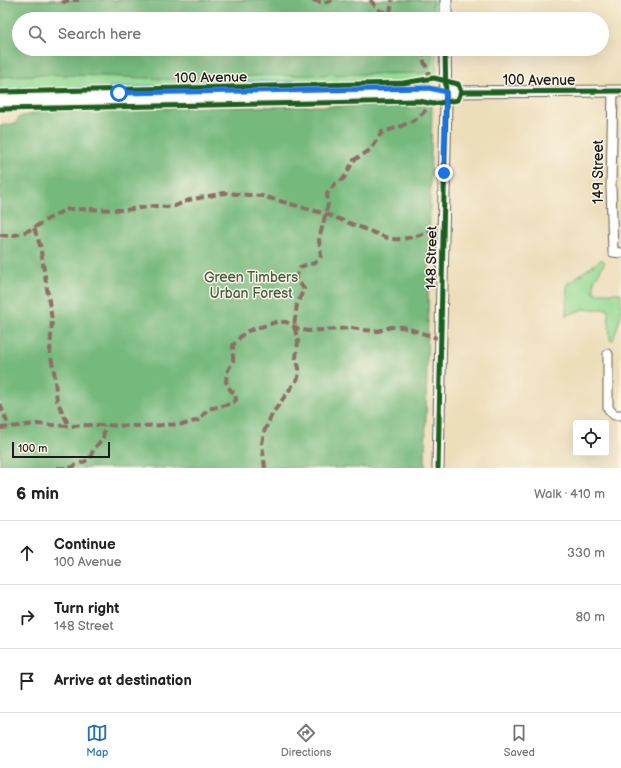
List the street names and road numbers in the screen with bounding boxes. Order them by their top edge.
street label: 100 Avenue [175,68,247,87]
street label: 100 Avenue [503,72,575,89]
street label: 149 Street [590,139,607,204]
street label: 148 Street [422,225,441,290]

